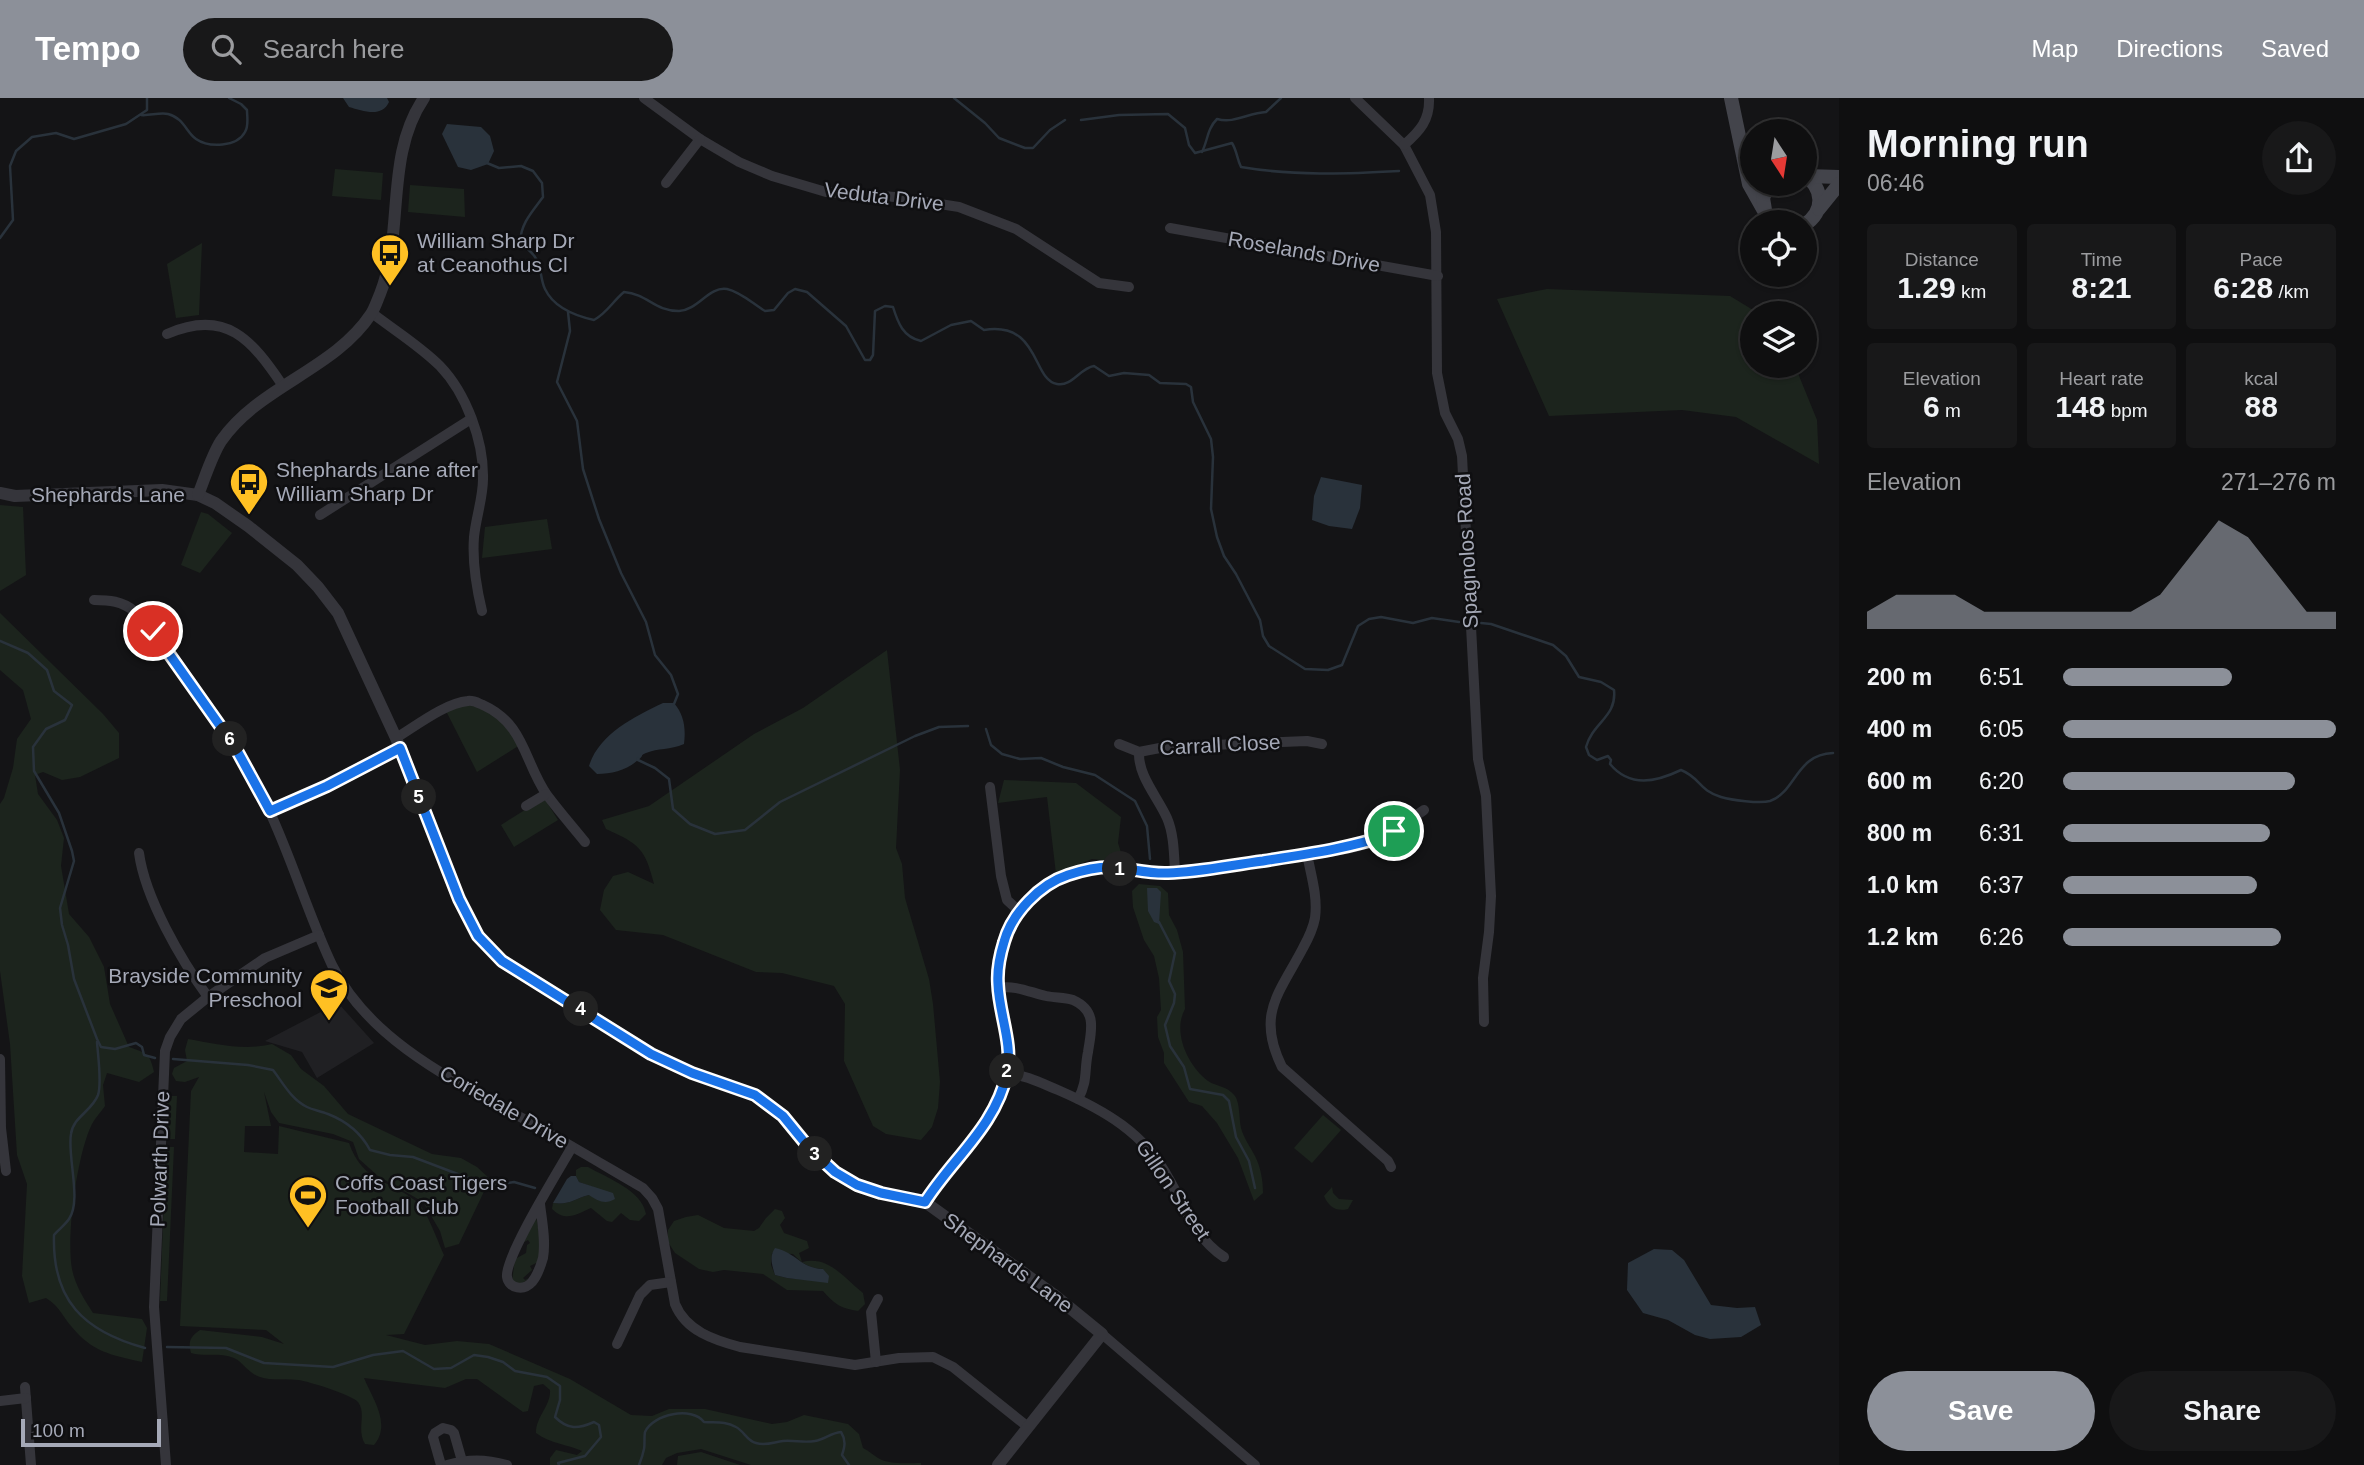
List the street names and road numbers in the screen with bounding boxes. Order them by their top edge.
street label: Veduta Drive [823,178,945,215]
street label: Roselands Drive [1226,227,1382,276]
street label: Spagnolos Road [1451,473,1482,629]
street label: Shephards Lane [31,483,185,506]
street label: Carrall Close [1159,730,1281,759]
street label: Coriedale Drive [436,1060,573,1153]
street label: Polwarth Drive [146,1090,173,1228]
street label: Gillon Street [1132,1135,1215,1244]
street label: Shephards Lane [939,1208,1077,1317]

